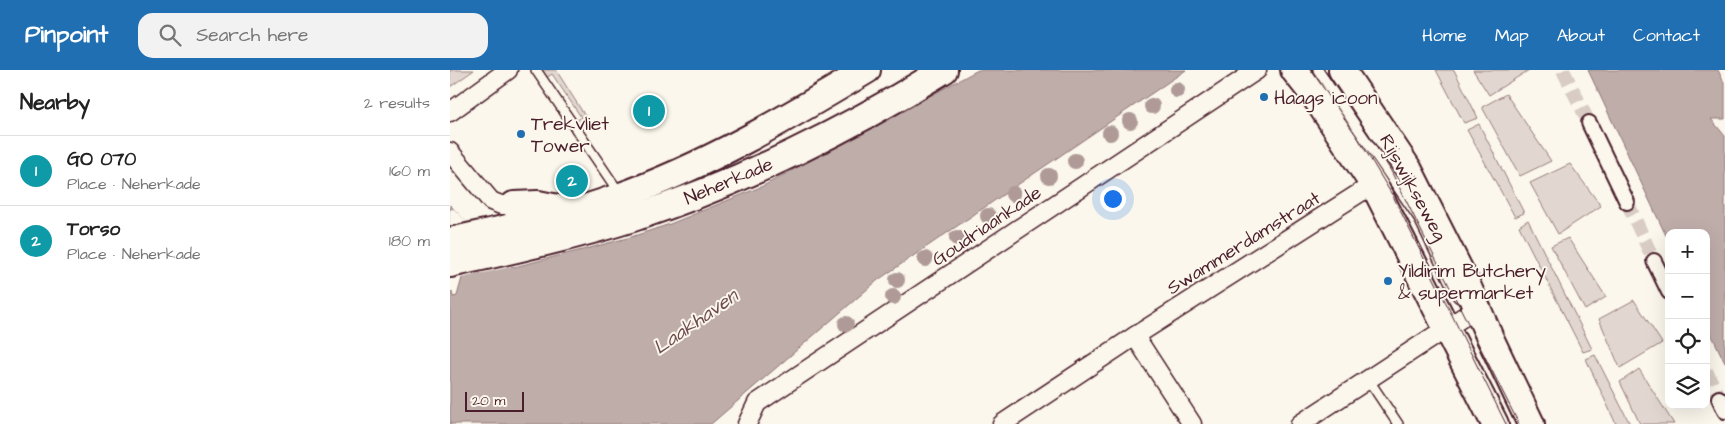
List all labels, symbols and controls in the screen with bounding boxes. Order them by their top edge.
search box [138,13,488,58]
text: Pinpoint [25,18,108,52]
icon: search [156,21,184,49]
text: Search here [196,22,308,49]
text: Home [1422,23,1467,48]
text: Map [1495,23,1529,48]
text: About [1557,23,1605,48]
text: Contact [1633,23,1700,48]
place label: Haags icoon [1274,85,1378,113]
text: Nearby [20,88,90,117]
marker: Haags icoon [1258,91,1270,103]
text: 2 results [364,92,430,114]
pin: 1 [633,92,665,130]
place label: Trekvliet Tower [531,111,609,160]
marker: Trekvliet Tower [515,128,527,140]
street label: Rijswijkseweg [1371,130,1453,246]
text: GO 070 [67,146,136,173]
street label: Neherkade [680,151,777,212]
text: 1 [35,160,37,182]
text: 160 m [389,160,430,182]
pin: 2 [556,162,588,200]
text: Place · Neherkade [67,173,201,195]
street label: Goudriaankade [927,180,1047,273]
street label: Swammerdamstraat [1162,185,1326,301]
your location [1100,186,1126,212]
text: Torso [67,216,120,243]
map controls [1665,229,1710,409]
button: + [1665,229,1710,274]
text: 2 [31,230,41,252]
text: 180 m [389,230,430,252]
text: Place · Neherkade [67,243,201,265]
place label: Yildirim Butchery & supermarket [1398,258,1546,307]
button: − [1665,274,1710,319]
marker: Yildirim Butchery & supermarket [1382,275,1394,287]
water label: Laakhaven [648,281,745,361]
button: locate [1665,319,1710,364]
button: layers [1665,364,1710,409]
scale bar [465,389,524,412]
text: 20 m [472,391,505,411]

